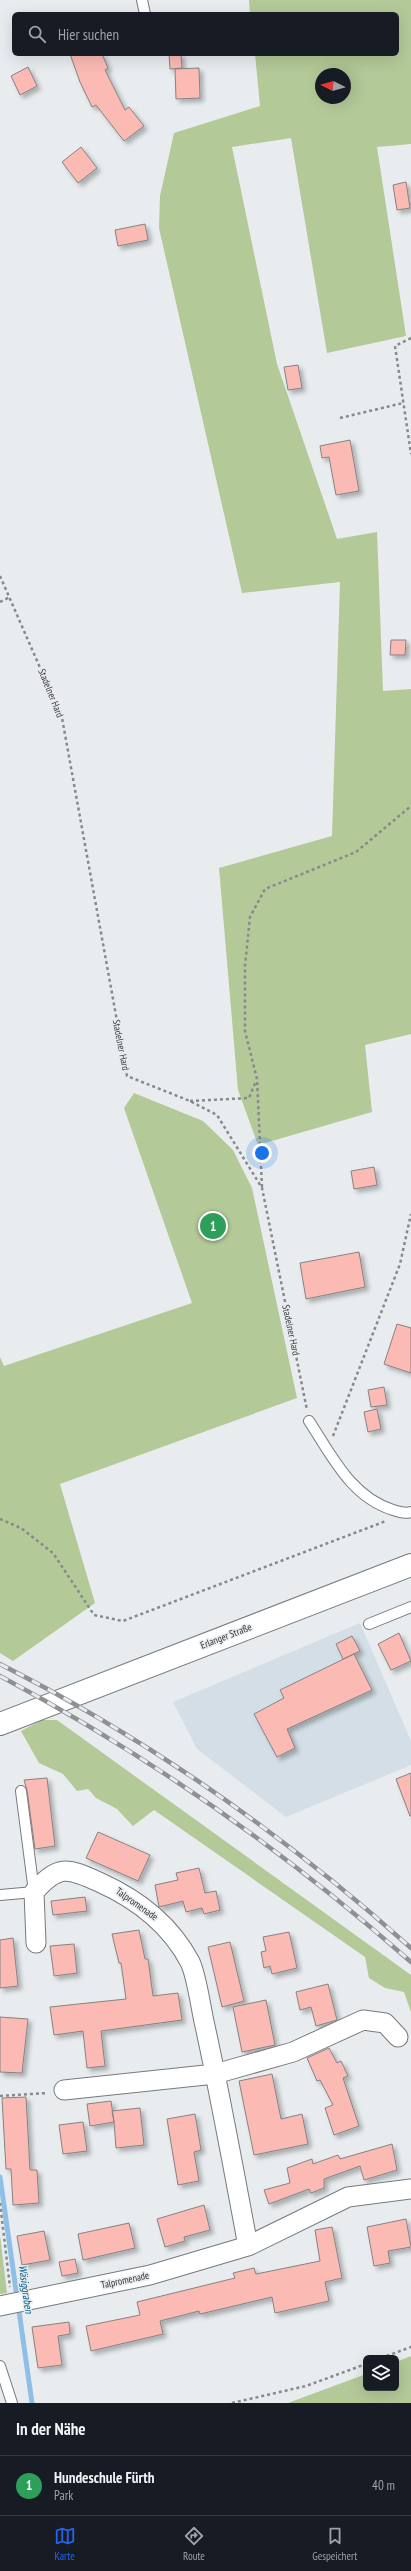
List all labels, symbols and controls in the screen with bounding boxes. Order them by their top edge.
search box [12,12,399,56]
icon: search [26,23,48,45]
text: Hier suchen [58,25,119,44]
north arrow [315,68,351,104]
street label: Stadelner Hard [35,667,67,719]
street label: Stadelner Hard [110,1018,132,1072]
your location [252,1143,272,1163]
pin: 1 [200,1211,226,1241]
street label: Stadelner Hard [279,1303,303,1357]
street label: Erlanger Straße [199,1620,253,1652]
street label: Talpromenade [113,1885,161,1923]
water label: Wäsiggraben [16,2264,36,2315]
street label: Talpromenade [100,2269,150,2291]
map controls [363,2355,399,2391]
button: layers [363,2355,399,2391]
text: In der Nähe [16,2418,86,2440]
text: Hundeschule Fürth [54,2468,154,2487]
text: 1 [26,2477,32,2494]
text: 40 m [372,2477,395,2494]
text: Park [54,2487,73,2504]
tab: Karte [54,2525,76,2563]
tab: Route [183,2525,205,2563]
tab: Gespeichert [312,2525,357,2563]

